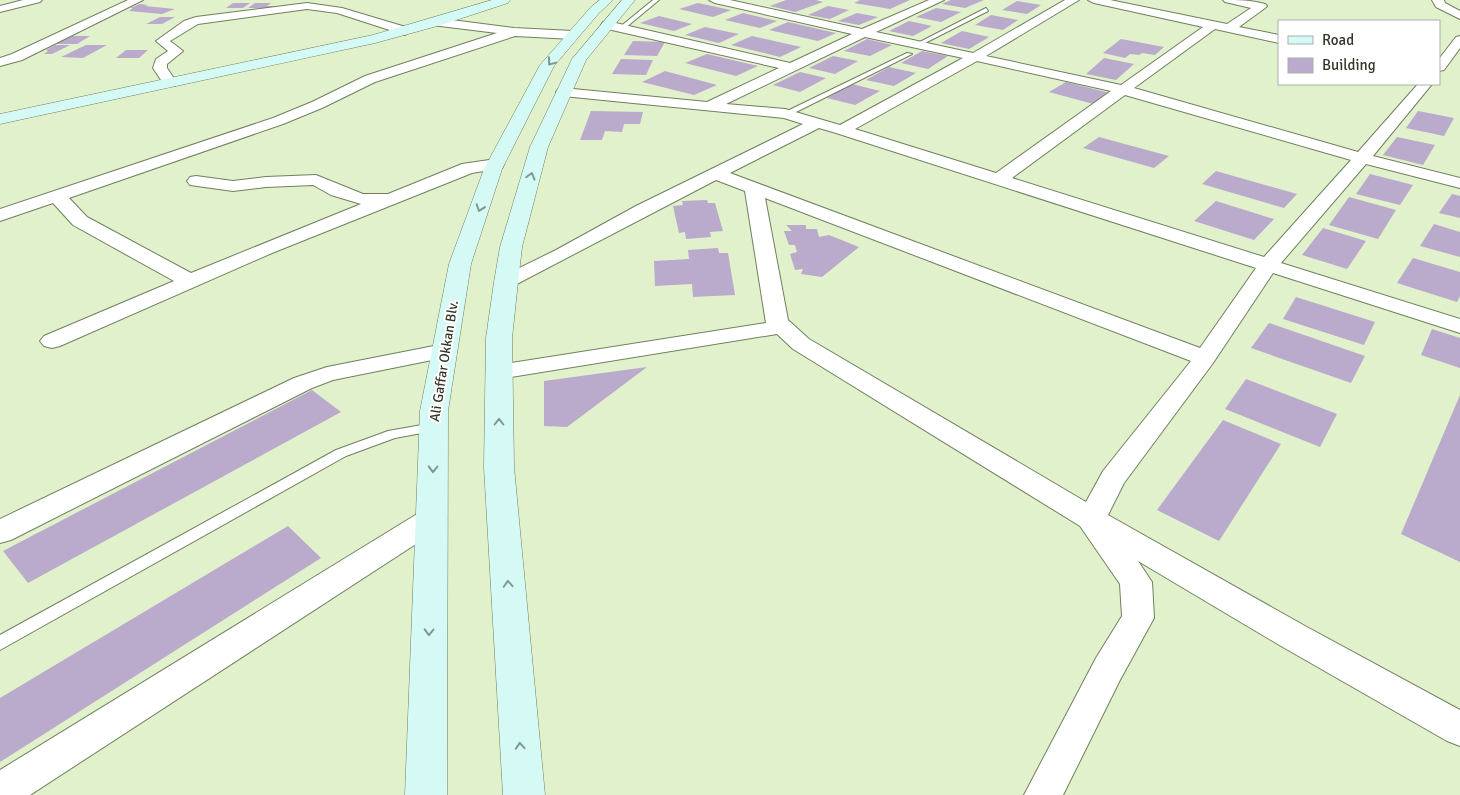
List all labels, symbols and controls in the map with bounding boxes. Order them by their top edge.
legend [1278,20,1440,85]
text: Road [1322,31,1354,49]
one-way arrow [548,56,556,65]
text: Building [1322,56,1376,74]
one-way arrow [525,171,536,180]
one-way arrow [476,203,486,211]
street label: Ali Gaffar Okkan Blv. [426,299,462,423]
one-way arrow [494,418,504,426]
one-way arrow [427,465,438,473]
one-way arrow [503,580,514,588]
one-way arrow [424,628,435,636]
one-way arrow [515,742,526,750]

